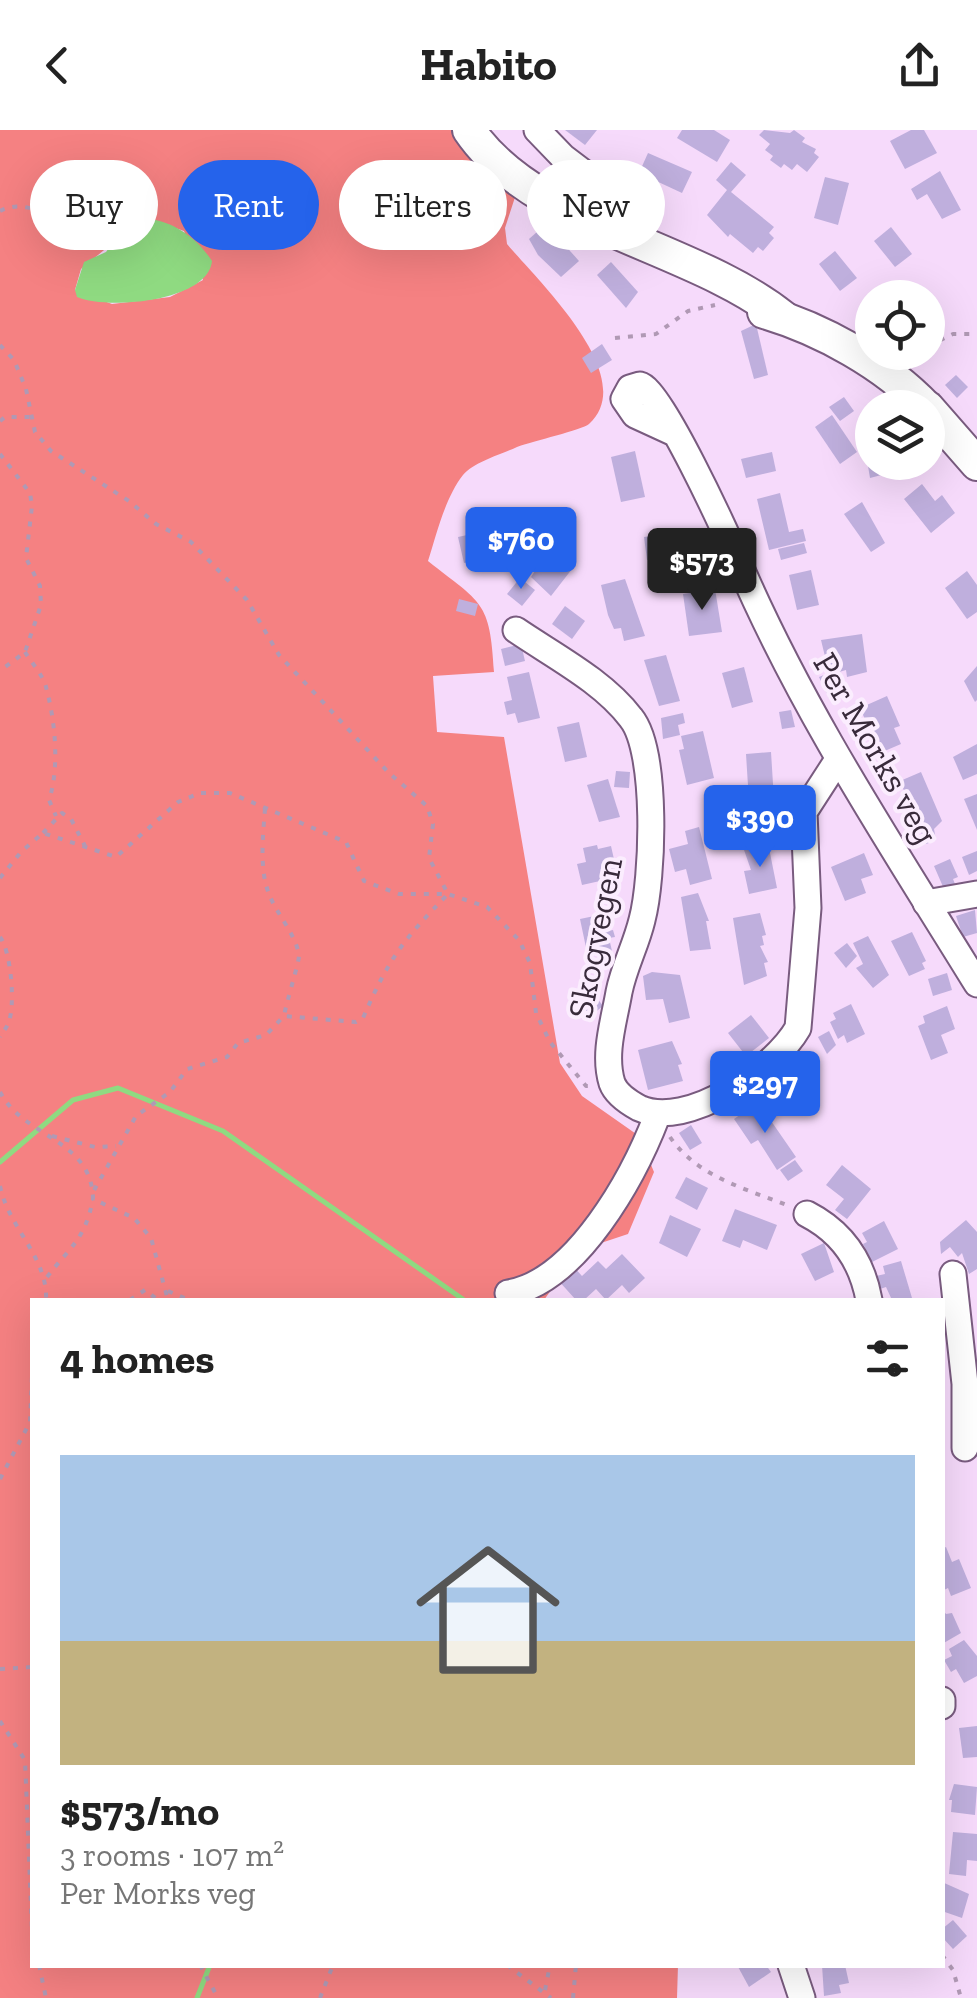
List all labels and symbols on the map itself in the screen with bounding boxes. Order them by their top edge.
pin: $760 [462,507,580,592]
pin: $573 [643,528,761,613]
street label: Per Morks veg [804,645,948,851]
pin: $390 [701,785,819,870]
street label: Skogvegen [559,854,631,1022]
pin: $297 [706,1051,824,1136]

